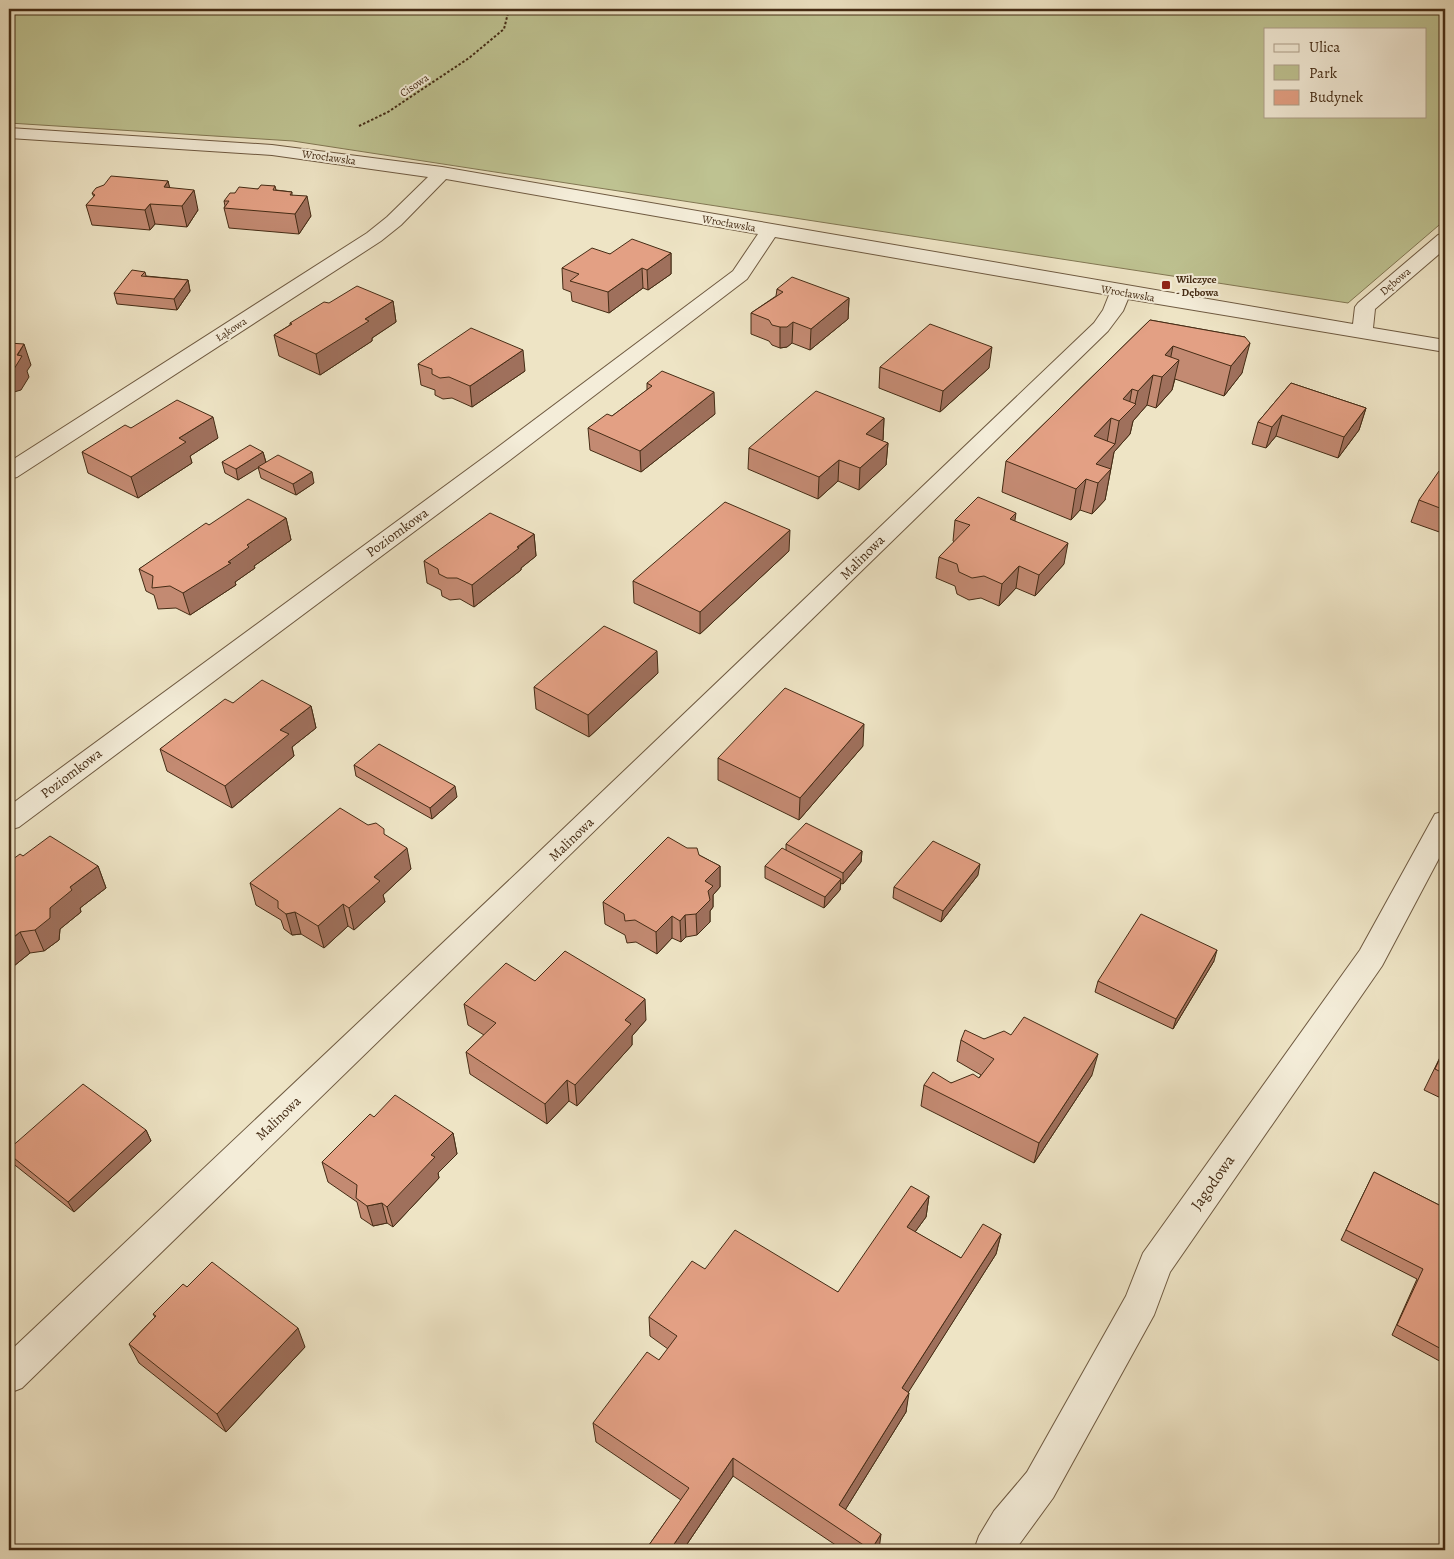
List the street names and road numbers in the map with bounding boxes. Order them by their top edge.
street label: Cisowa [397,70,433,101]
street label: Wrocławska [300,146,358,169]
street label: Wrocławska [700,211,758,236]
street label: Dębowa [1377,263,1415,299]
street label: Wrocławska [1099,281,1157,306]
street label: Łąkowa [213,313,251,345]
street label: Poziomkowa [362,503,433,561]
street label: Malinowa [836,530,889,584]
street label: Poziomkowa [37,744,106,803]
street label: Malinowa [545,813,598,866]
street label: Malinowa [252,1092,305,1145]
street label: Jagodowa [1186,1150,1240,1215]

